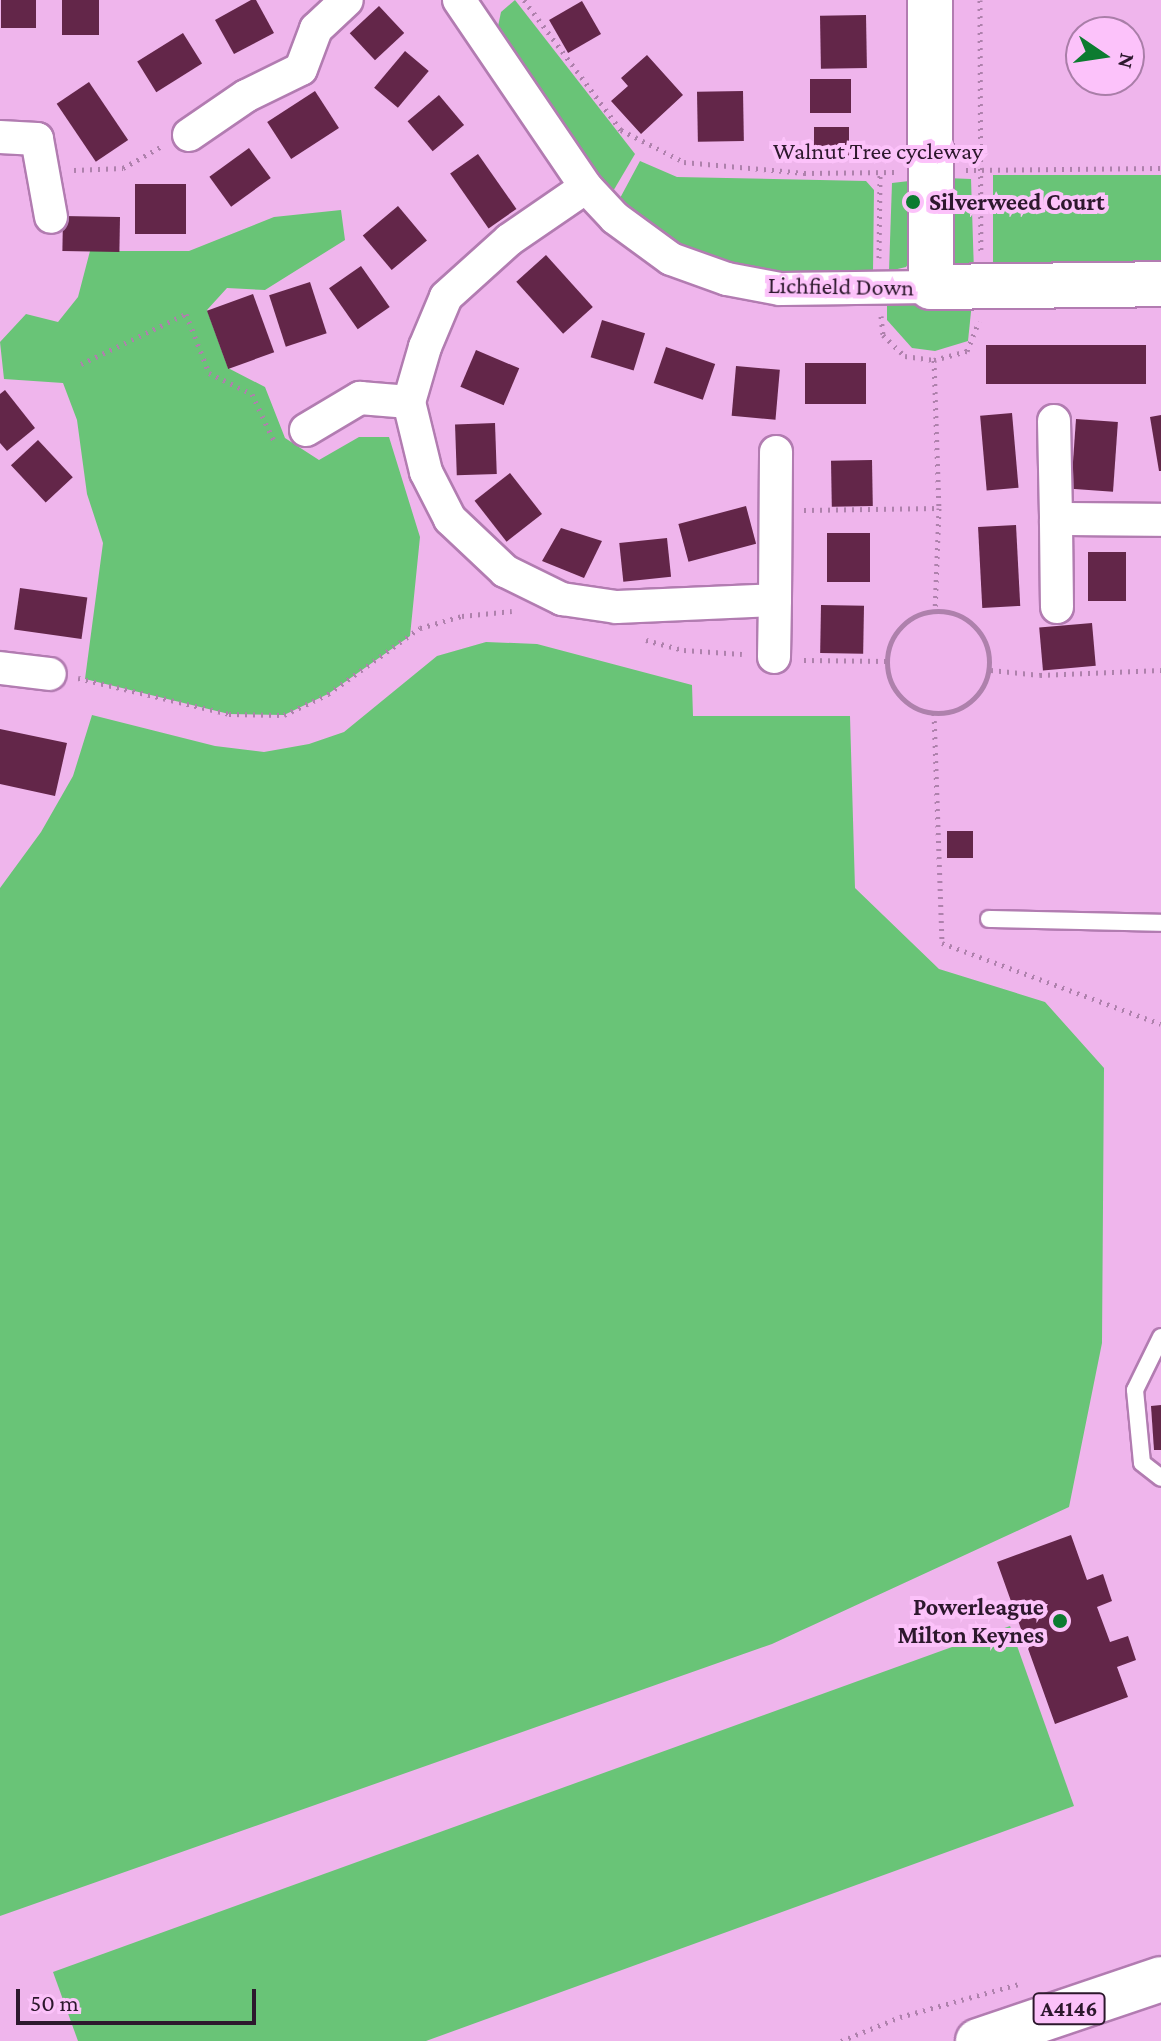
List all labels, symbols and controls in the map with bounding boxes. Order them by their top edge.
north arrow [1065,16,1145,96]
text: N [1113,51,1141,71]
street label: Walnut Tree cycleway [773,137,983,165]
place label: Silverweed Court [929,188,1105,216]
marker: Silverweed Court [904,193,922,211]
street label: Lichfield Down [768,270,914,302]
place label: Powerleague Milton Keynes [897,1593,1044,1649]
marker: Powerleague Milton Keynes [1051,1612,1069,1630]
scale bar [20,1973,260,2023]
text: 50 m [30,1989,79,2016]
road number: A4146 [1031,1991,1107,2027]

